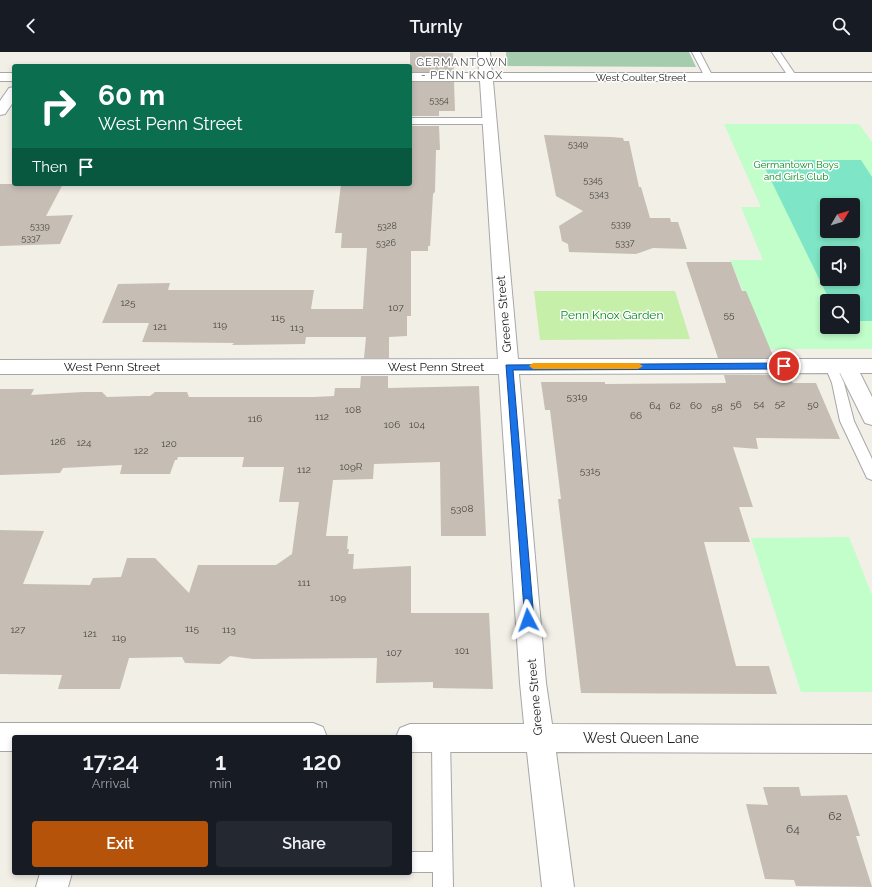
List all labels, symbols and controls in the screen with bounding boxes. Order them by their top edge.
icon: back [20,15,42,37]
icon: search [830,15,852,37]
text: Turnly [409,16,463,37]
district label: GERMANTOWN - PENN KNOX [416,56,508,82]
street label: West Coulter Street [596,72,687,83]
text: 60 m [98,79,165,112]
icon: right [32,80,84,132]
house number: 5354 [429,95,449,105]
text: West Penn Street [98,113,243,134]
house number: 5349 [568,139,588,149]
icon: arrive [75,156,97,178]
text: Then [32,158,67,176]
park label: Germantown Boys and Girls Club [753,159,839,182]
house number: 5345 [583,175,603,185]
house number: 5343 [589,189,609,199]
north arrow [820,198,860,238]
map controls [820,198,860,334]
house number: 5339 [611,219,631,229]
house number: 5339 [30,221,50,231]
house number: 5328 [377,221,397,231]
house number: 5337 [21,233,41,243]
house number: 5326 [376,238,396,248]
house number: 5337 [615,238,635,248]
button: sound [820,246,860,286]
street label: Greene Street [494,275,514,353]
button: search [820,294,860,334]
house number: 125 [121,297,136,308]
house number: 107 [388,302,404,313]
park label: Penn Knox Garden [561,308,663,322]
house number: 55 [724,309,735,320]
house number: 115 [271,312,286,323]
house number: 119 [213,319,227,330]
house number: 121 [153,321,168,332]
house number: 113 [290,322,304,333]
pin [767,349,801,383]
icon: arrive [773,355,795,377]
street label: West Penn Street [64,360,160,374]
street label: West Penn Street [388,360,484,374]
house number: 5319 [567,391,588,402]
house number: 54 [754,398,765,409]
house number: 52 [775,398,785,409]
house number: 56 [730,399,742,410]
house number: 50 [807,399,819,410]
house number: 64 [649,400,661,411]
house number: 62 [669,400,681,411]
house number: 60 [690,400,702,411]
house number: 58 [711,402,723,413]
house number: 108 [345,404,361,415]
house number: 66 [630,410,642,421]
house number: 112 [315,411,329,422]
house number: 116 [248,413,262,424]
house number: 106 [384,419,400,430]
house number: 104 [409,419,425,430]
house number: 126 [50,436,66,447]
house number: 124 [77,437,92,448]
house number: 120 [161,438,177,449]
house number: 122 [134,445,148,456]
house number: 109R [340,461,363,472]
house number: 112 [297,464,311,475]
house number: 5315 [580,465,601,476]
house number: 5308 [451,503,473,514]
house number: 111 [298,577,311,588]
house number: 109 [330,592,346,603]
position arrow [507,599,549,641]
house number: 115 [185,623,200,634]
house number: 127 [11,624,26,635]
house number: 113 [222,624,236,635]
house number: 121 [83,628,98,639]
house number: 119 [112,632,126,643]
house number: 101 [455,645,470,656]
house number: 107 [386,647,402,658]
street label: Greene Street [525,658,545,736]
street label: West Queen Lane [583,730,699,746]
text: 17:24 [82,747,139,776]
text: 1 [215,747,226,776]
text: 120 [302,747,342,776]
text: Arrival [92,776,130,791]
text: min [209,776,232,791]
text: m [316,776,328,791]
house number: 62 [828,809,842,823]
button: Exit [32,821,208,867]
button: Share [216,821,392,867]
house number: 64 [786,822,800,836]

